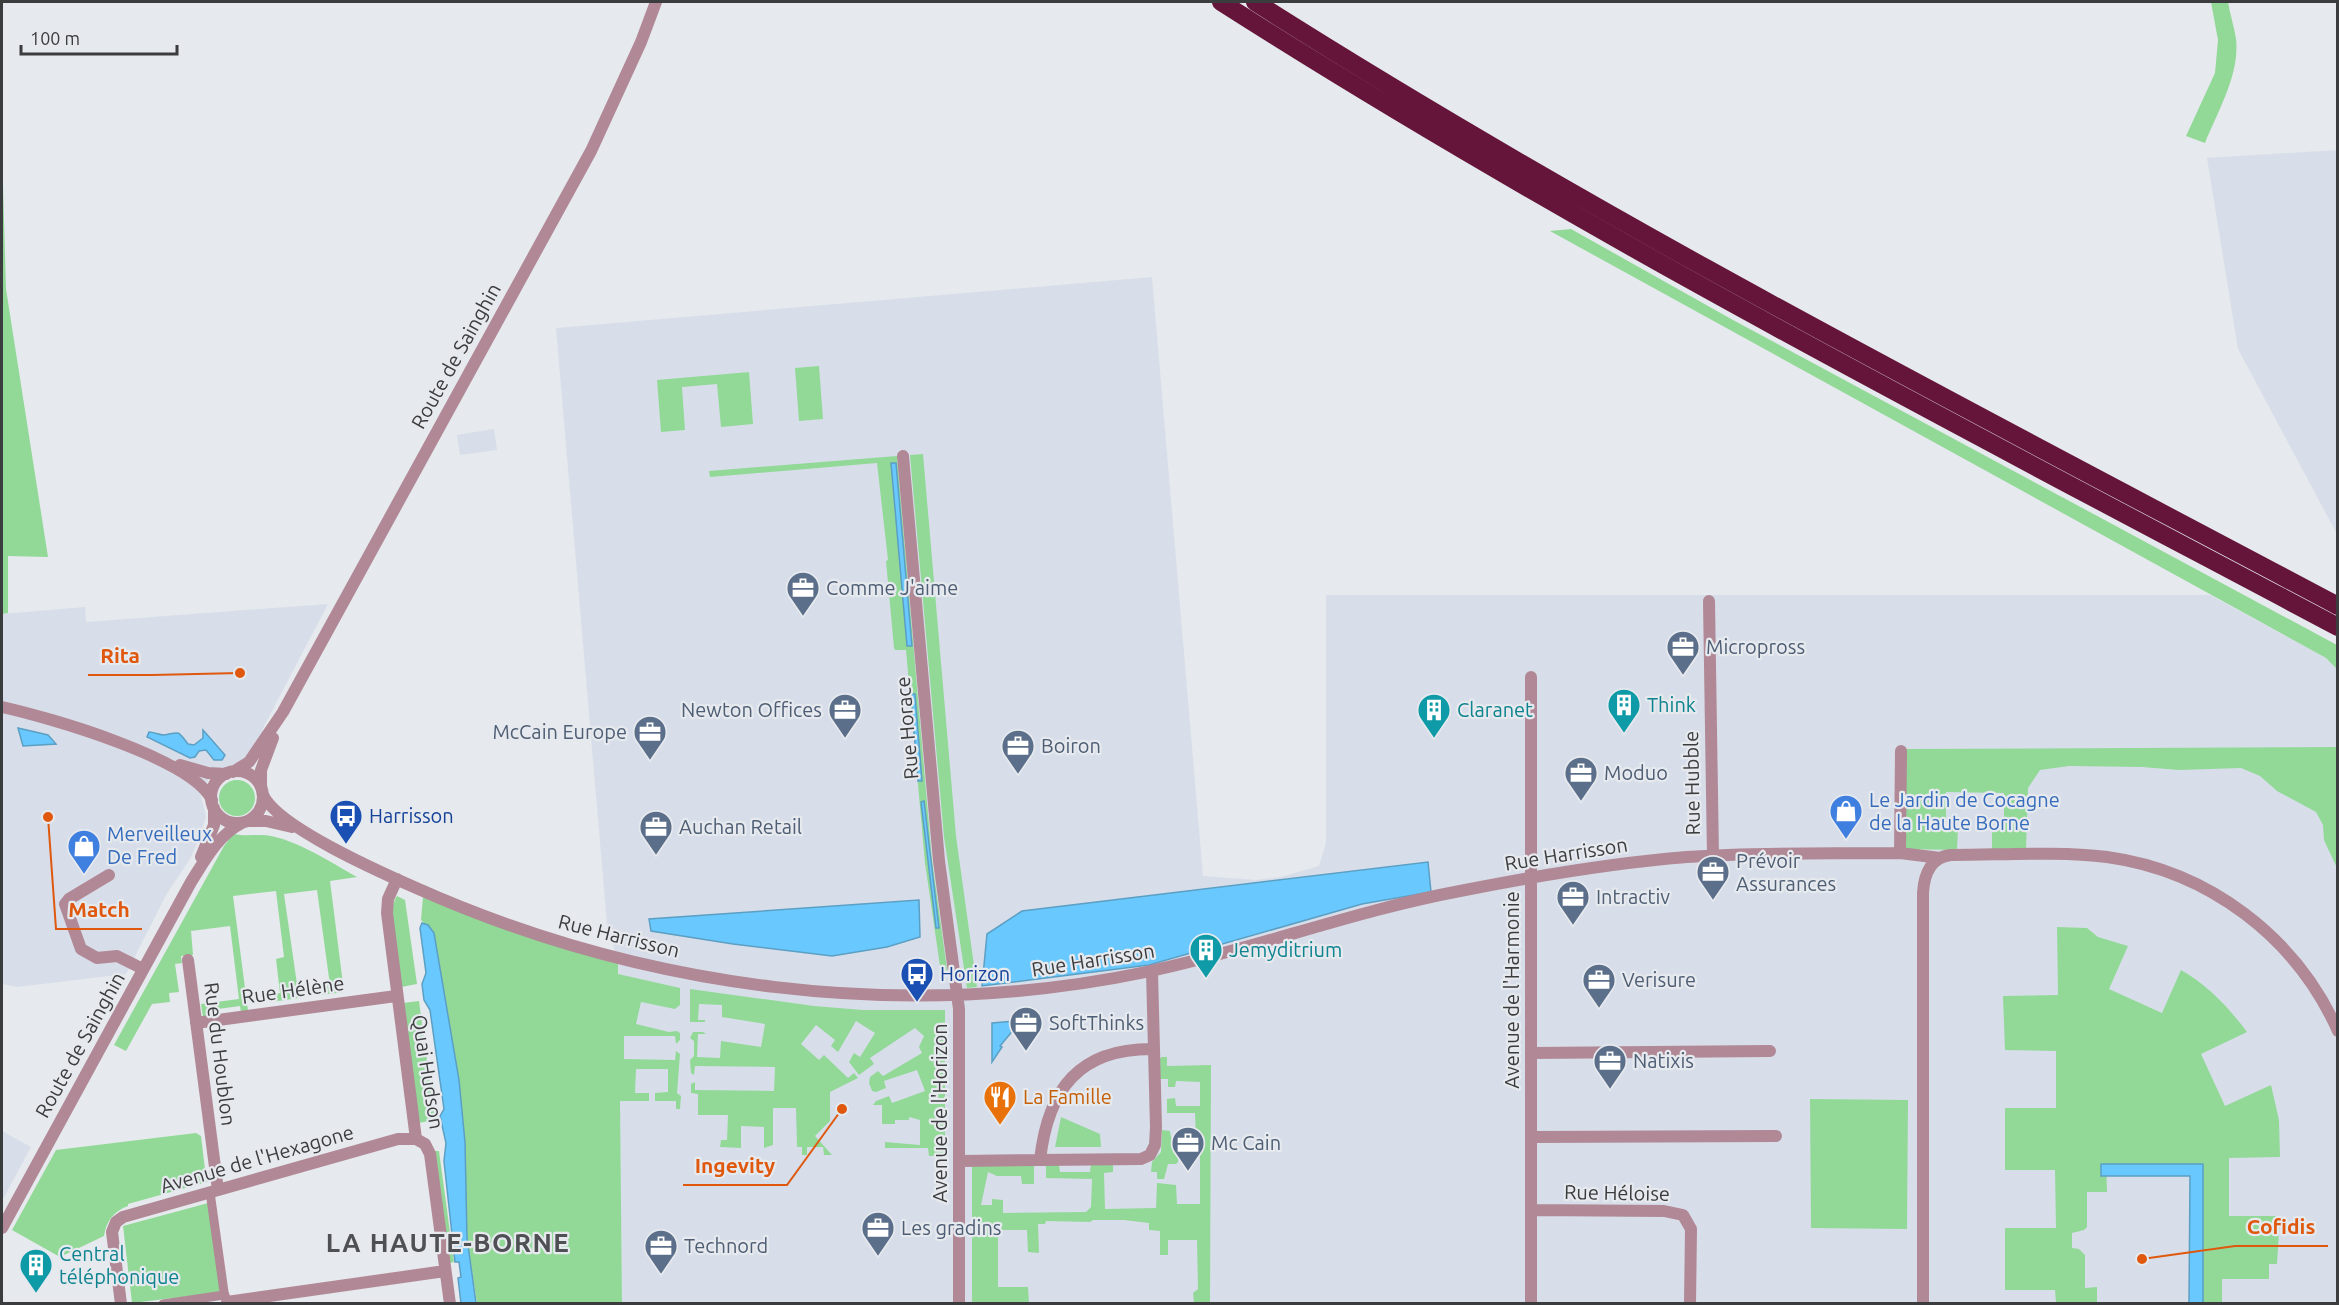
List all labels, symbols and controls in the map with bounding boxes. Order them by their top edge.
scale bar [21,18,177,56]
text: 100 m [30,28,80,48]
street label: Route de Sainghin [406,279,505,432]
office icon: Comme J'aime [785,570,821,617]
place label: Comme J'aime [826,576,958,599]
office icon: Micropross [1665,629,1701,676]
place label: Micropross [1706,635,1805,658]
callout: Rita [88,636,152,675]
text: Rita [100,643,140,667]
street label: Rue Horace [891,676,922,780]
building icon: Think [1606,687,1642,734]
office icon: Newton Offices [827,692,863,739]
building icon: Claranet [1416,692,1452,739]
place label: Think [1647,693,1696,716]
place label: Newton Offices [681,698,822,721]
place label: Claranet [1457,698,1533,721]
office icon: McCain Europe [632,714,668,761]
place label: McCain Europe [492,720,627,743]
office icon: Boiron [1000,728,1036,775]
street label: Rue Hubble [1679,731,1704,835]
place label: Boiron [1041,734,1101,757]
office icon: Moduo [1563,755,1599,802]
place label: Moduo [1604,761,1668,784]
place label: Le Jardin de Cocagne de la Haute Borne [1869,788,2060,834]
shop icon: Le Jardin de Cocagne de la Haute Borne [1828,793,1864,840]
bus stop icon: Harrisson [328,798,364,845]
place label: Harrisson [369,804,454,827]
office icon: Auchan Retail [638,809,674,856]
place label: Auchan Retail [679,815,802,838]
place label: Merveilleux De Fred [107,822,212,868]
shop icon: Merveilleux De Fred [66,828,102,875]
street label: Rue Harrisson [1503,832,1629,875]
place label: Prévoir Assurances [1736,849,1836,895]
office icon: Prévoir Assurances [1695,854,1731,901]
office icon: Intractiv [1555,879,1591,926]
place label: Intractiv [1596,885,1670,908]
callout: Match [56,890,142,929]
street label: Avenue de l'Harmonie [1500,891,1523,1089]
text: Match [68,897,130,921]
street label: Rue Harrisson [556,909,682,962]
building icon: Jemyditrium [1188,932,1224,979]
street label: Rue Harrisson [1030,938,1156,981]
place label: Jemyditrium [1229,938,1342,961]
bus stop icon: Horizon [899,956,935,1003]
place label: Horizon [940,962,1010,985]
office icon: Verisure [1581,962,1617,1009]
street label: Route de Sainghin [30,968,129,1121]
place label: Verisure [1622,968,1696,991]
street label: Rue Hélène [240,971,346,1008]
street label: Rue du Houblon [200,981,241,1127]
office icon: SoftThinks [1008,1005,1044,1052]
place label: SoftThinks [1049,1011,1144,1034]
street label: Quai Hudson [408,1013,449,1131]
street label: Avenue de l'Horizon [928,1023,951,1203]
office icon: Natixis [1592,1043,1628,1090]
place label: Natixis [1633,1049,1694,1072]
restaurant icon: La Famille [982,1079,1018,1126]
place label: La Famille [1023,1085,1112,1108]
street label: Avenue de l'Hexagone [157,1120,356,1197]
office icon: Mc Cain [1170,1125,1206,1172]
place label: Mc Cain [1211,1131,1281,1154]
callout: Ingevity [683,1146,787,1185]
text: Ingevity [695,1153,775,1177]
street label: Rue Héloise [1564,1180,1670,1205]
callout: Cofidis [2235,1207,2328,1246]
office icon: Les gradins [860,1210,896,1257]
text: Cofidis [2247,1214,2315,1238]
place label: Les gradins [901,1216,1001,1239]
district label: LA HAUTE-BORNE [326,1228,570,1257]
office icon: Technord [643,1228,679,1275]
place label: Technord [684,1234,768,1257]
place label: Central téléphonique [59,1242,179,1288]
building icon: Central téléphonique [18,1247,54,1294]

